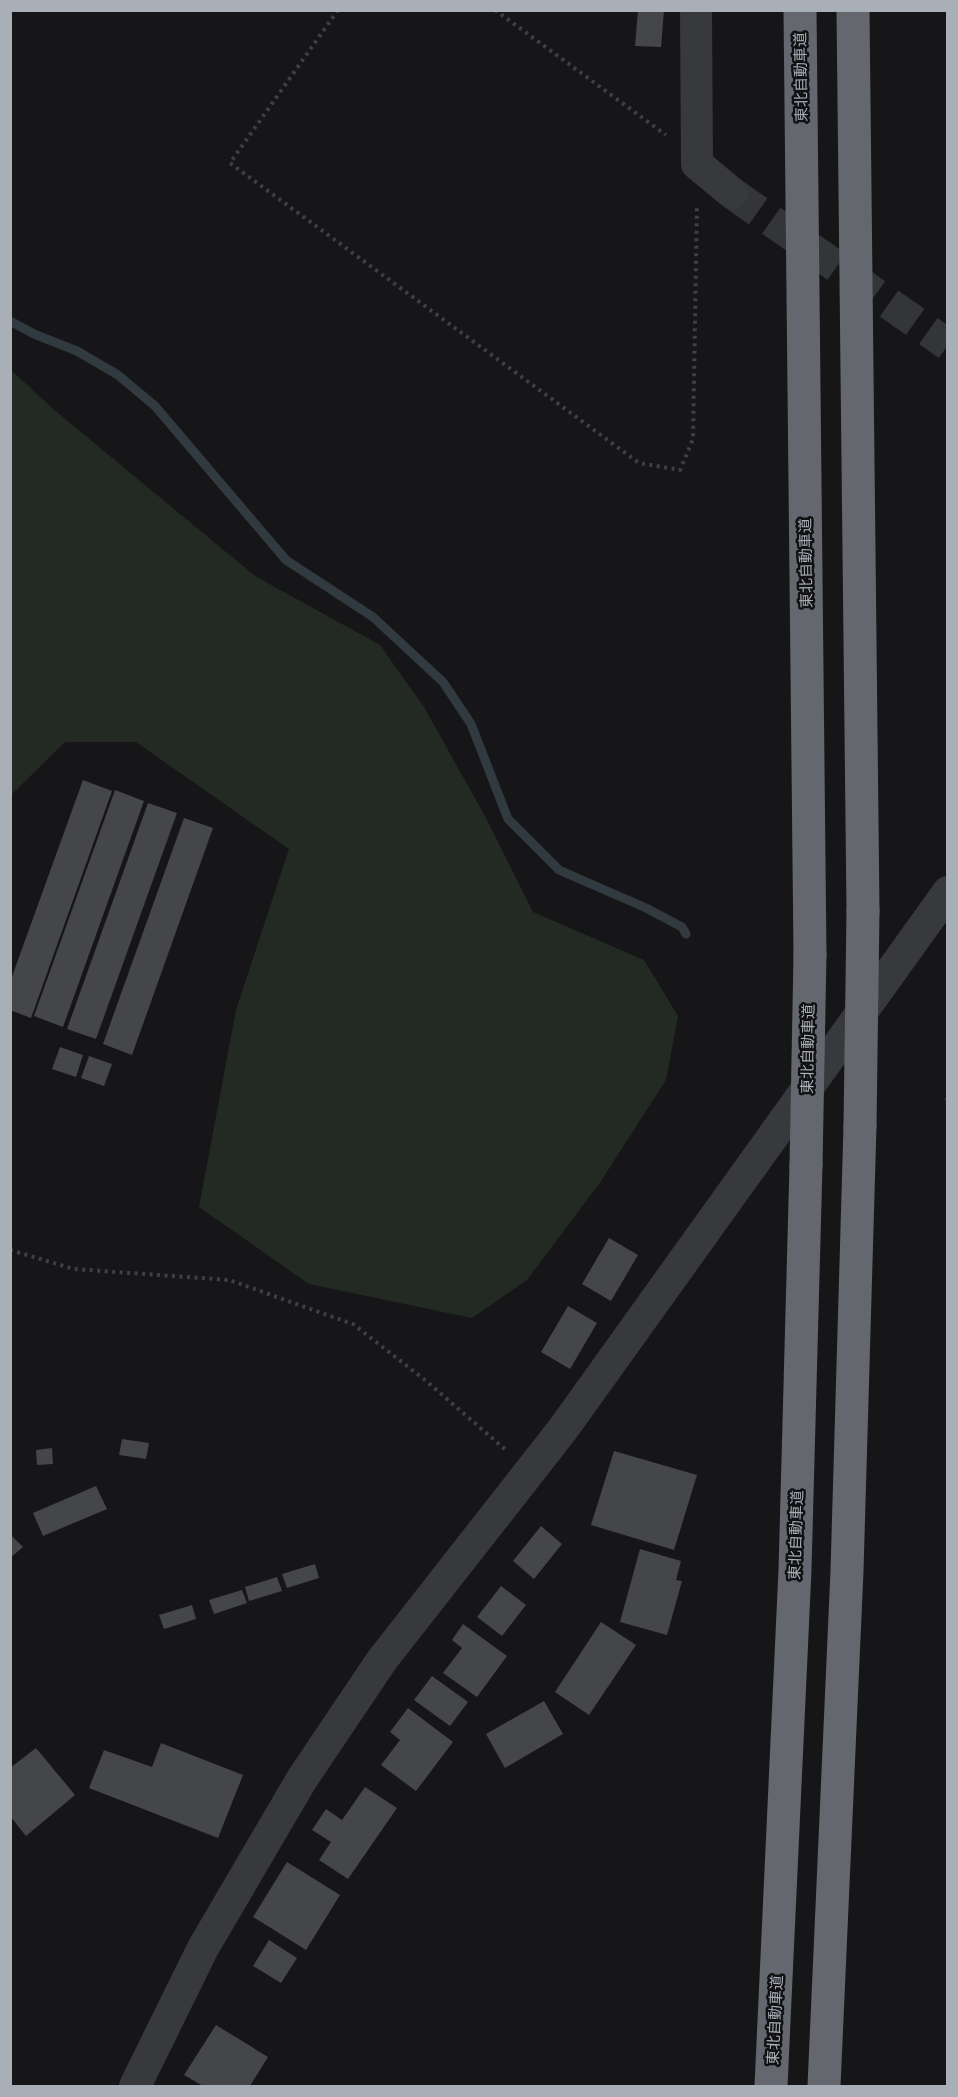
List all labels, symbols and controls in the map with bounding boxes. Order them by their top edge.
street label: 東北自動車道 [790,32,812,122]
street label: 東北自動車道 [795,518,817,608]
street label: 東北自動車道 [797,1004,819,1094]
street label: 東北自動車道 [784,1490,808,1580]
street label: 東北自動車道 [763,1975,787,2065]

